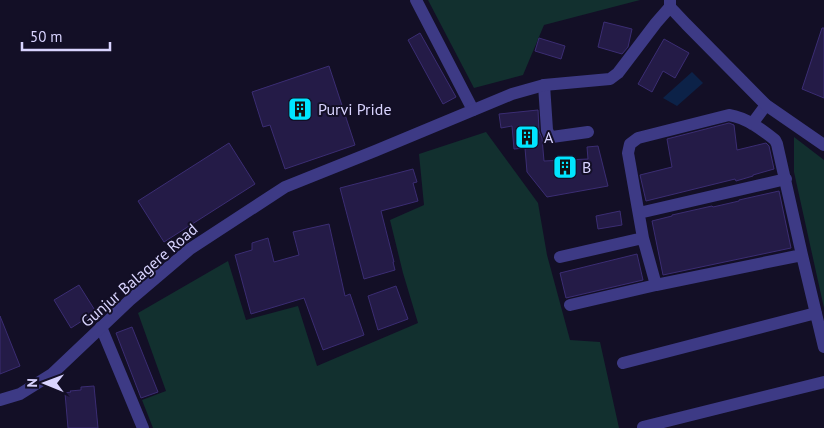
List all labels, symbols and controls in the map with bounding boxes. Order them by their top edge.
scale bar [22,20,110,52]
text: 50 m [30,27,63,46]
building icon: Purvi Pride [287,96,313,122]
place label: Purvi Pride [318,99,392,119]
building icon: A [514,124,540,150]
place label: A [544,127,554,147]
building icon: B [552,154,578,180]
place label: B [582,157,591,177]
street label: Gunjur Balagere Road [77,219,201,331]
north arrow [20,358,70,408]
text: N [23,378,41,388]

